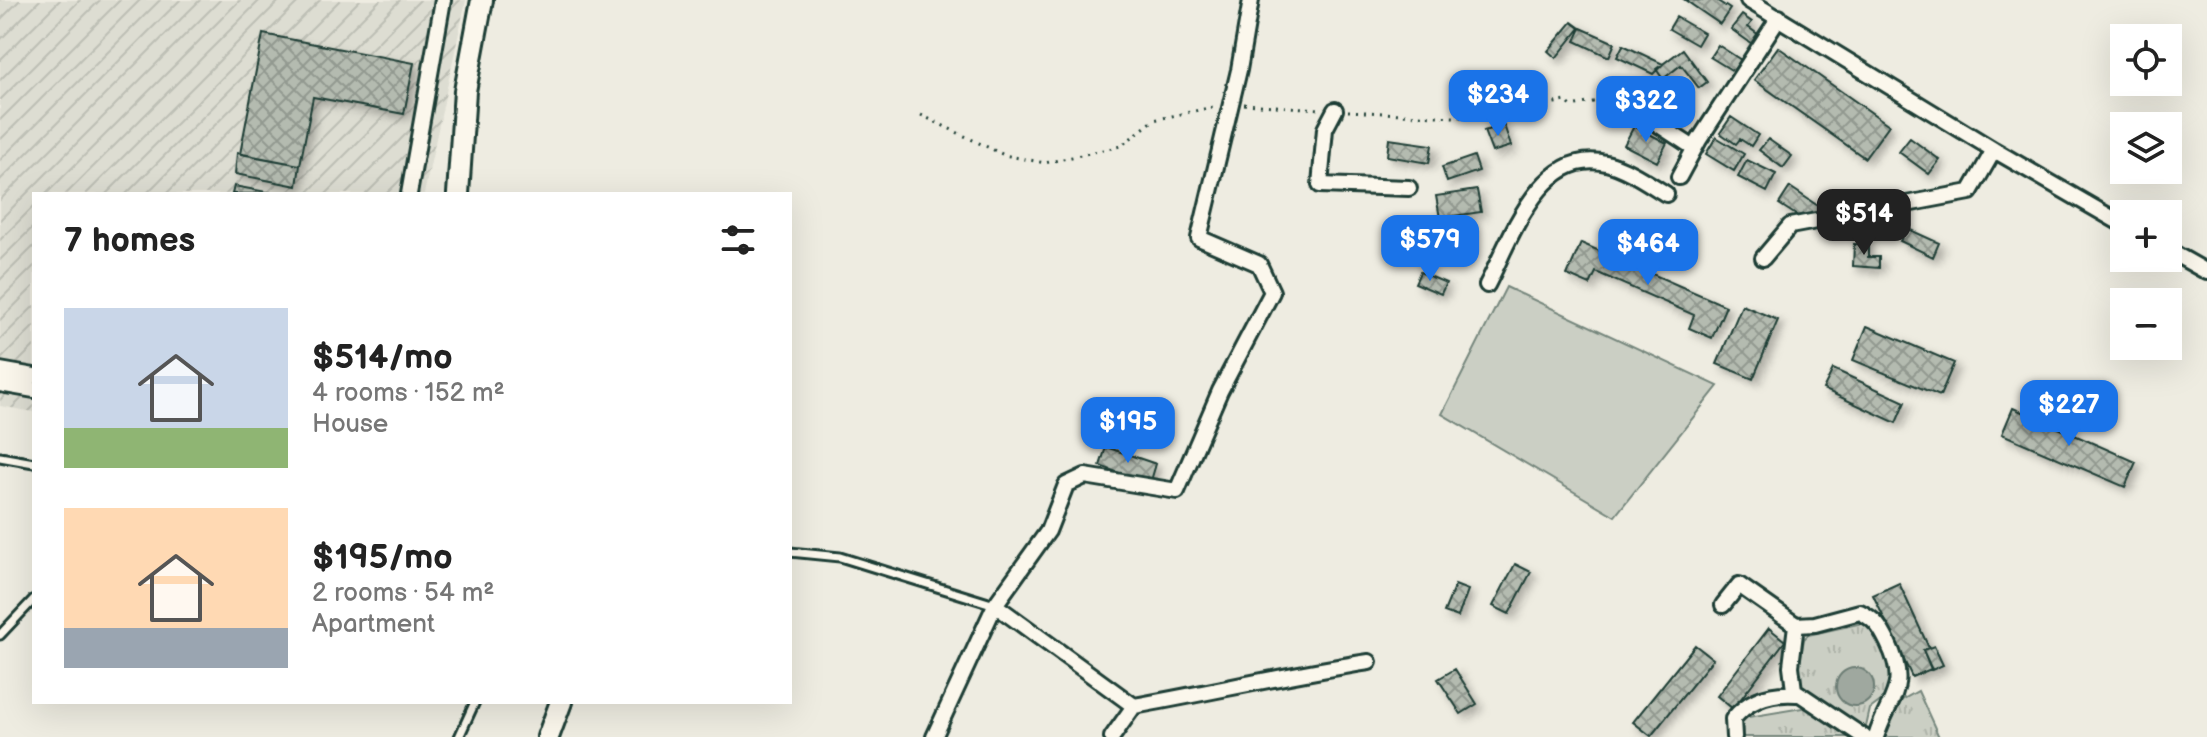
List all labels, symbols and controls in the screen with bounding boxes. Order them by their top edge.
map controls [2110,24,2182,360]
button: locate [2110,24,2182,96]
pin: $234 [1451,70,1545,138]
pin: $322 [1599,76,1693,144]
text: $234 [1467,80,1529,111]
text: $322 [1614,86,1678,117]
button: layers [2110,112,2182,184]
pin: $514 [1817,189,1911,257]
text: $514 [1835,199,1893,230]
button: + [2110,200,2182,272]
pin: $579 [1383,215,1477,283]
icon: filters [716,218,760,262]
pin: $464 [1601,219,1695,287]
text: 7 homes [64,220,195,261]
text: $579 [1399,225,1461,256]
text: $464 [1616,229,1680,260]
button: − [2110,288,2182,360]
text: $514/mo [312,337,453,378]
icon: home [128,340,224,436]
text: 4 rooms · 152 m² [312,378,505,409]
pin: $227 [2022,380,2116,448]
text: $227 [2038,390,2100,421]
pin: $195 [1081,397,1175,465]
text: $195 [1099,407,1157,438]
text: House [312,409,388,440]
text: $195/mo [312,537,453,578]
icon: home [128,540,224,636]
text: 2 rooms · 54 m² [312,578,495,609]
text: Apartment [312,609,435,640]

